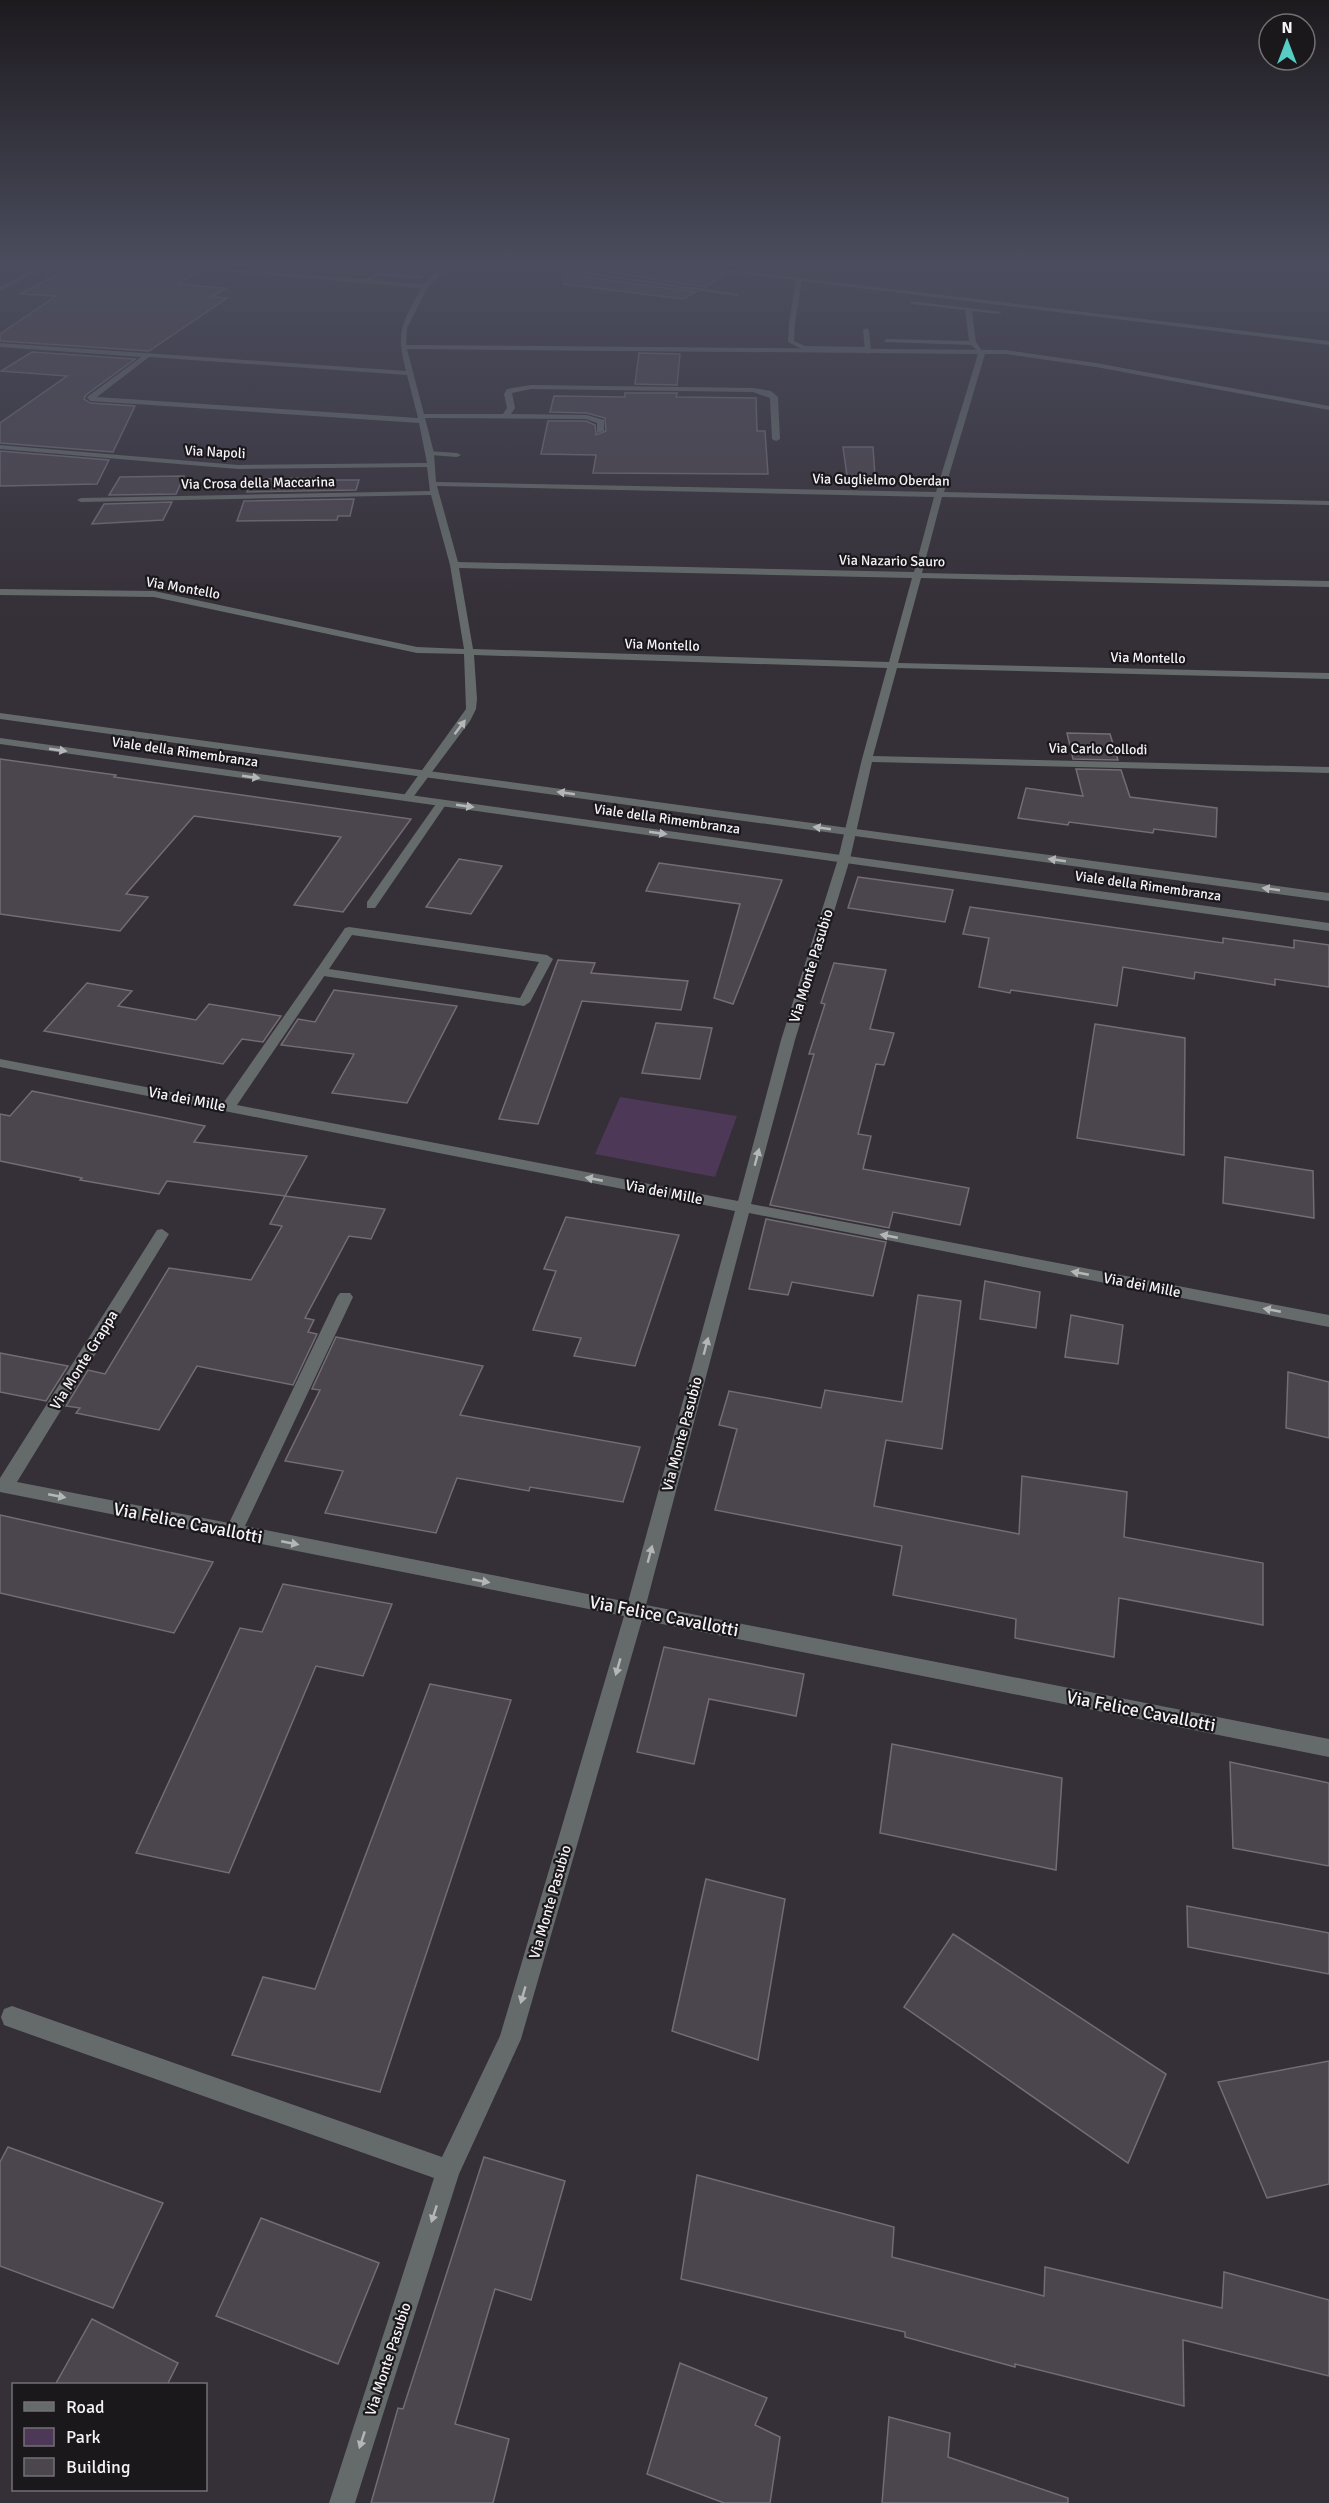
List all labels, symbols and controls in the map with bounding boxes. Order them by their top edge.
north arrow [1257,12,1317,72]
text: N [1281,18,1293,38]
street label: Via Napoli [184,442,246,462]
street label: Via Guglielmo Oberdan [812,470,950,490]
street label: Via Crosa della Maccarina [181,473,335,493]
street label: Via Nazario Sauro [839,552,945,570]
street label: Via Montello [144,573,222,603]
street label: Via Montello [624,635,700,655]
street label: Via Montello [1110,649,1186,667]
one-way arrow [454,719,466,735]
street label: Viale della Rimembranza [111,733,259,771]
street label: Via Carlo Collodi [1048,740,1148,758]
one-way arrow [49,745,68,754]
one-way arrow [242,772,261,781]
one-way arrow [557,788,576,798]
street label: Viale della Rimembranza [593,800,741,838]
one-way arrow [456,802,475,811]
one-way arrow [813,823,832,832]
one-way arrow [649,828,668,838]
one-way arrow [1047,855,1066,864]
street label: Viale della Rimembranza [1074,867,1222,905]
one-way arrow [1261,884,1280,893]
street label: Via Monte Pasubio [785,907,837,1025]
street label: Via dei Mille [147,1083,227,1115]
one-way arrow [753,1148,762,1166]
one-way arrow [584,1174,603,1183]
street label: Via dei Mille [624,1176,704,1208]
one-way arrow [879,1231,898,1240]
one-way arrow [1070,1268,1089,1277]
street label: Via dei Mille [1102,1269,1182,1301]
one-way arrow [1262,1305,1281,1314]
street label: Via Monte Grappa [46,1307,122,1413]
one-way arrow [702,1336,711,1354]
street label: Via Monte Pasubio [658,1375,706,1493]
one-way arrow [48,1492,67,1501]
street label: Via Felice Cavallotti [112,1498,264,1548]
one-way arrow [280,1539,299,1548]
one-way arrow [646,1545,656,1563]
one-way arrow [472,1577,491,1586]
street label: Via Felice Cavallotti [588,1591,740,1641]
one-way arrow [613,1658,622,1676]
street label: Via Felice Cavallotti [1065,1686,1217,1736]
street label: Via Monte Pasubio [525,1843,575,1961]
one-way arrow [518,1986,527,2004]
one-way arrow [429,2205,438,2223]
street label: Via Monte Pasubio [361,2300,415,2418]
legend [12,2383,207,2491]
text: Road [66,2396,105,2418]
text: Park [66,2426,101,2448]
one-way arrow [357,2431,366,2449]
text: Building [66,2456,130,2478]

